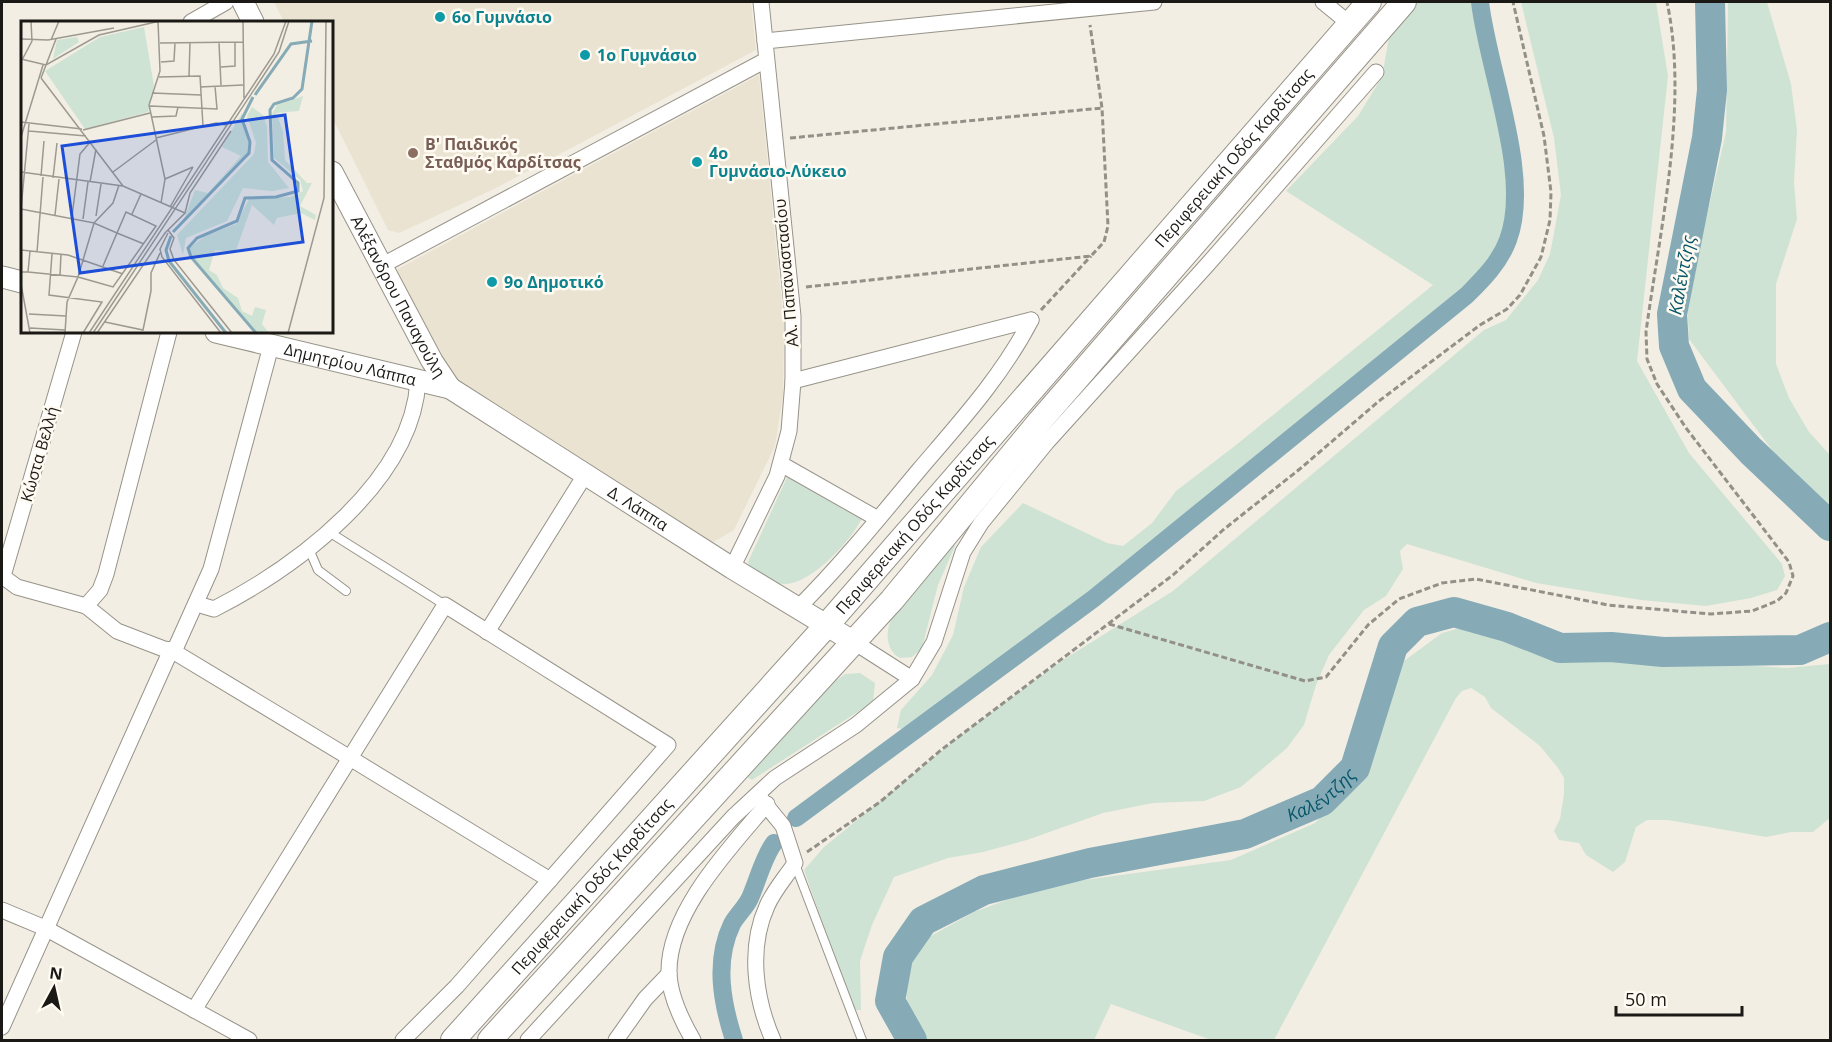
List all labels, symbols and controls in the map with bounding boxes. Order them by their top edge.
place label: 6ο Γυμνάσιο [452,6,552,28]
marker: 6ο Γυμνάσιο [433,10,447,24]
inset map [21,21,333,333]
place label: 1ο Γυμνάσιο [597,44,697,66]
marker: 1ο Γυμνάσιο [578,48,592,62]
street label: Περιφερειακή Οδός Καρδίτσας [1149,63,1318,252]
place label: Β' Παιδικός Σταθμός Καρδίτσας [425,133,581,173]
place label: 4ο Γυμνάσιο-Λύκειο [709,142,847,182]
marker: Β' Παιδικός Σταθμός Καρδίτσας [406,146,420,160]
marker: 4ο Γυμνάσιο-Λύκειο [690,155,704,169]
street label: Αλ. Παπαναστασίου [769,198,803,348]
street label: Αλέξανδρου Παναγούλη [346,212,451,382]
water label: Καλέντζης [1662,233,1700,317]
place label: 9ο Δημοτικό [504,271,604,293]
marker: 9ο Δημοτικό [485,275,499,289]
street label: Δημητρίου Λάππα [282,338,419,391]
street label: Κώστα Βελλή [15,404,63,504]
street label: Περιφερειακή Οδός Καρδίτσας [830,430,999,619]
street label: Δ. Λάππα [604,481,673,536]
water label: Καλέντζης [1283,762,1361,827]
street label: Περιφερειακή Οδός Καρδίτσας [506,793,677,979]
north arrow [24,958,84,1018]
text: N [48,961,64,985]
scale bar [1616,979,1742,1017]
text: 50 m [1625,987,1667,1011]

